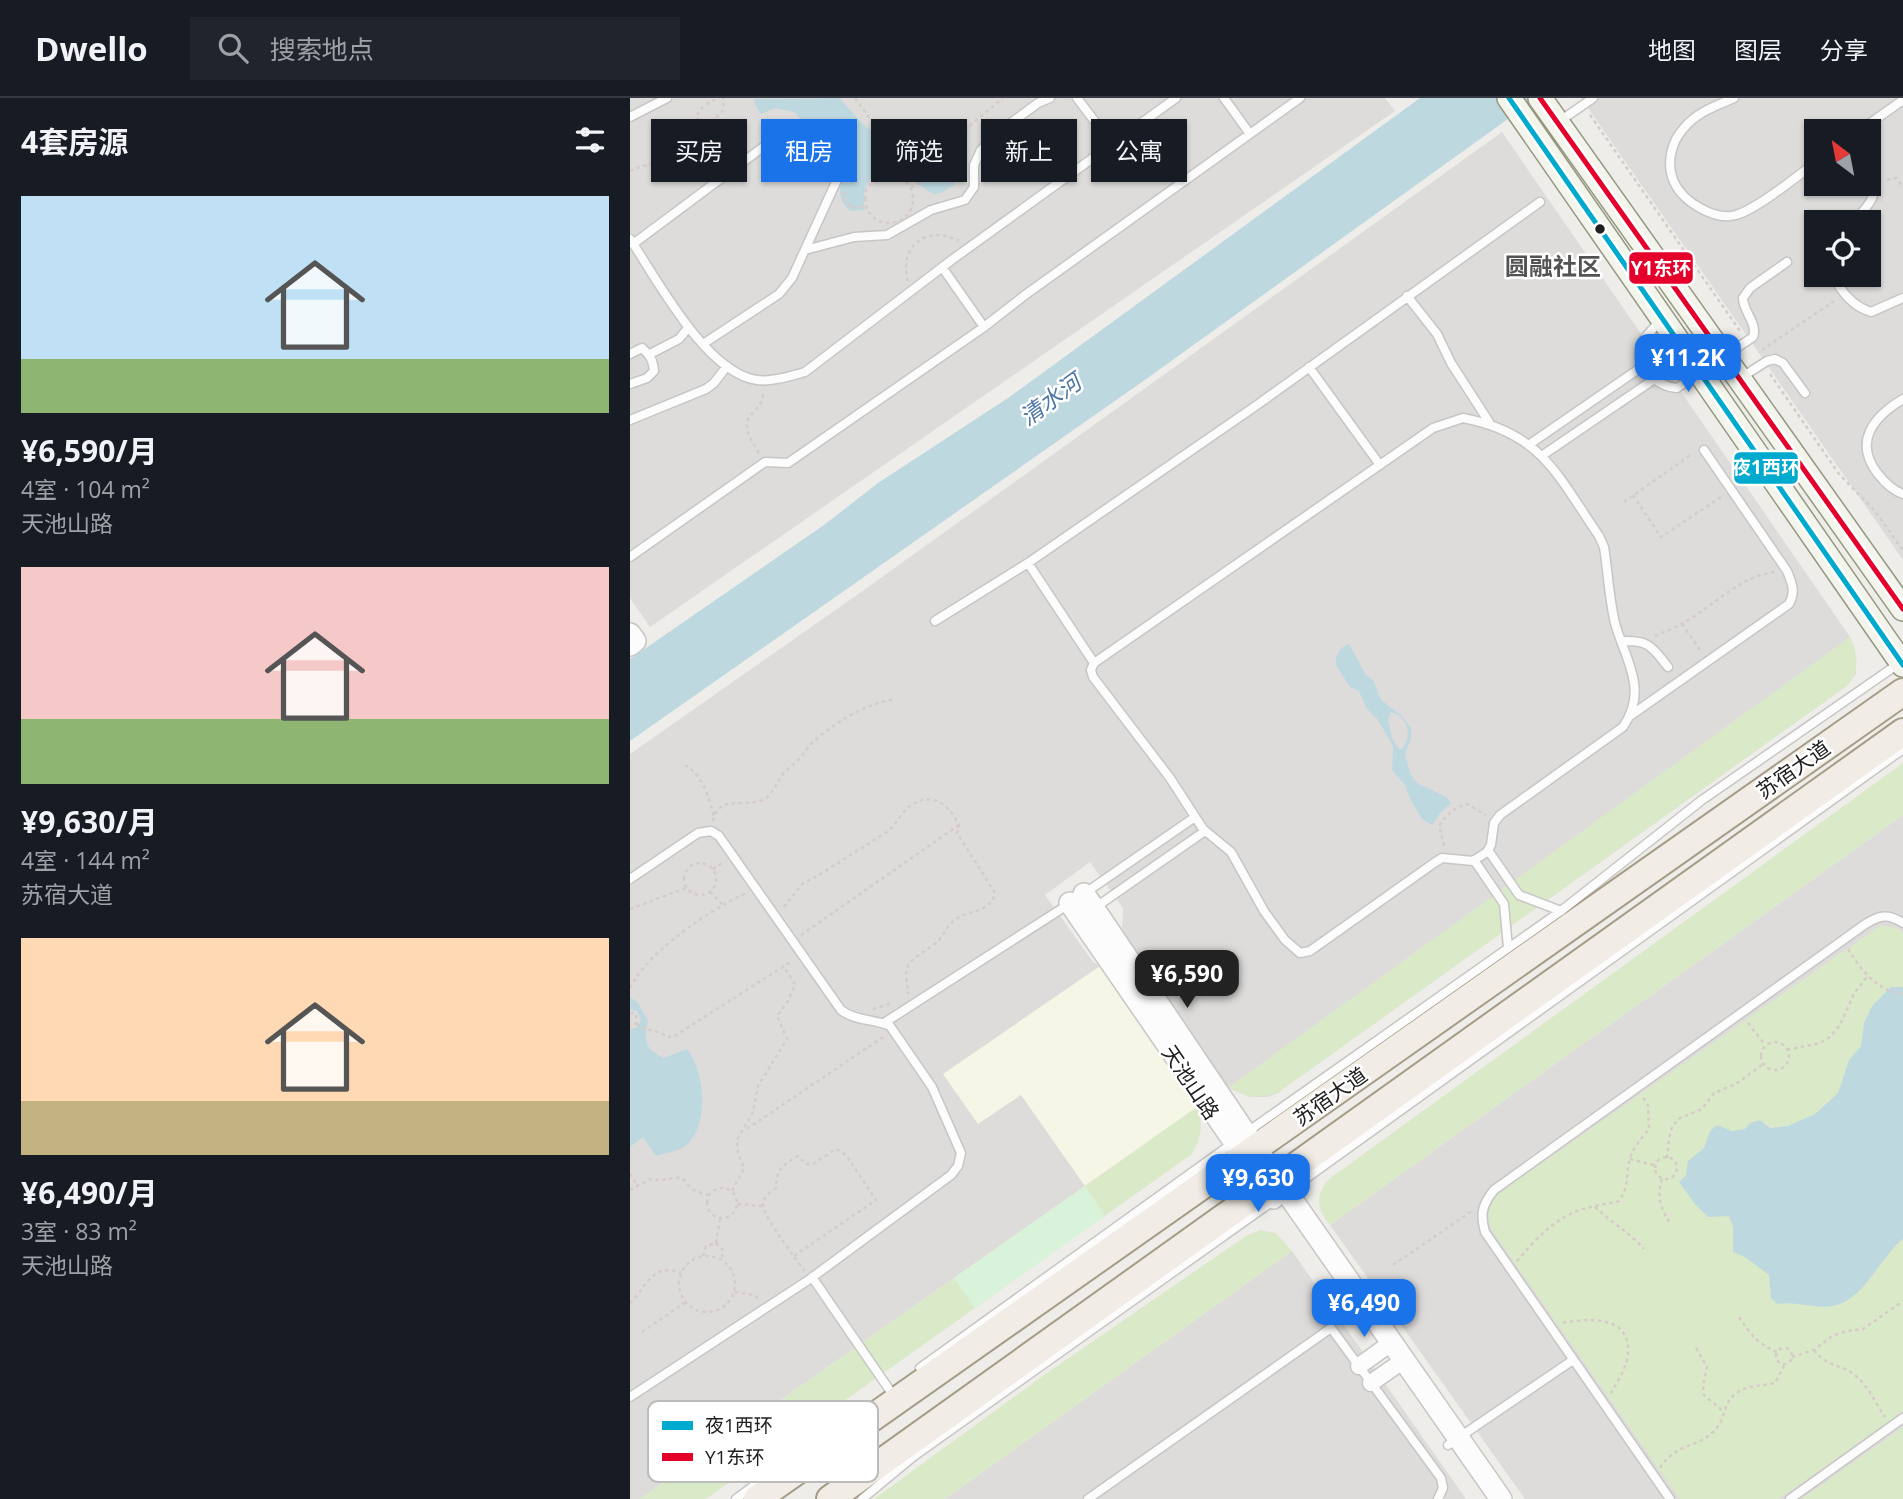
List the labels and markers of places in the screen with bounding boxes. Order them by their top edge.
unlabelled marker [1593,222,1607,236]
pin: ¥11.2K [1631,334,1745,394]
pin: ¥6,590 [1130,950,1244,1010]
pin: ¥9,630 [1201,1154,1315,1214]
pin: ¥6,490 [1307,1280,1421,1339]

